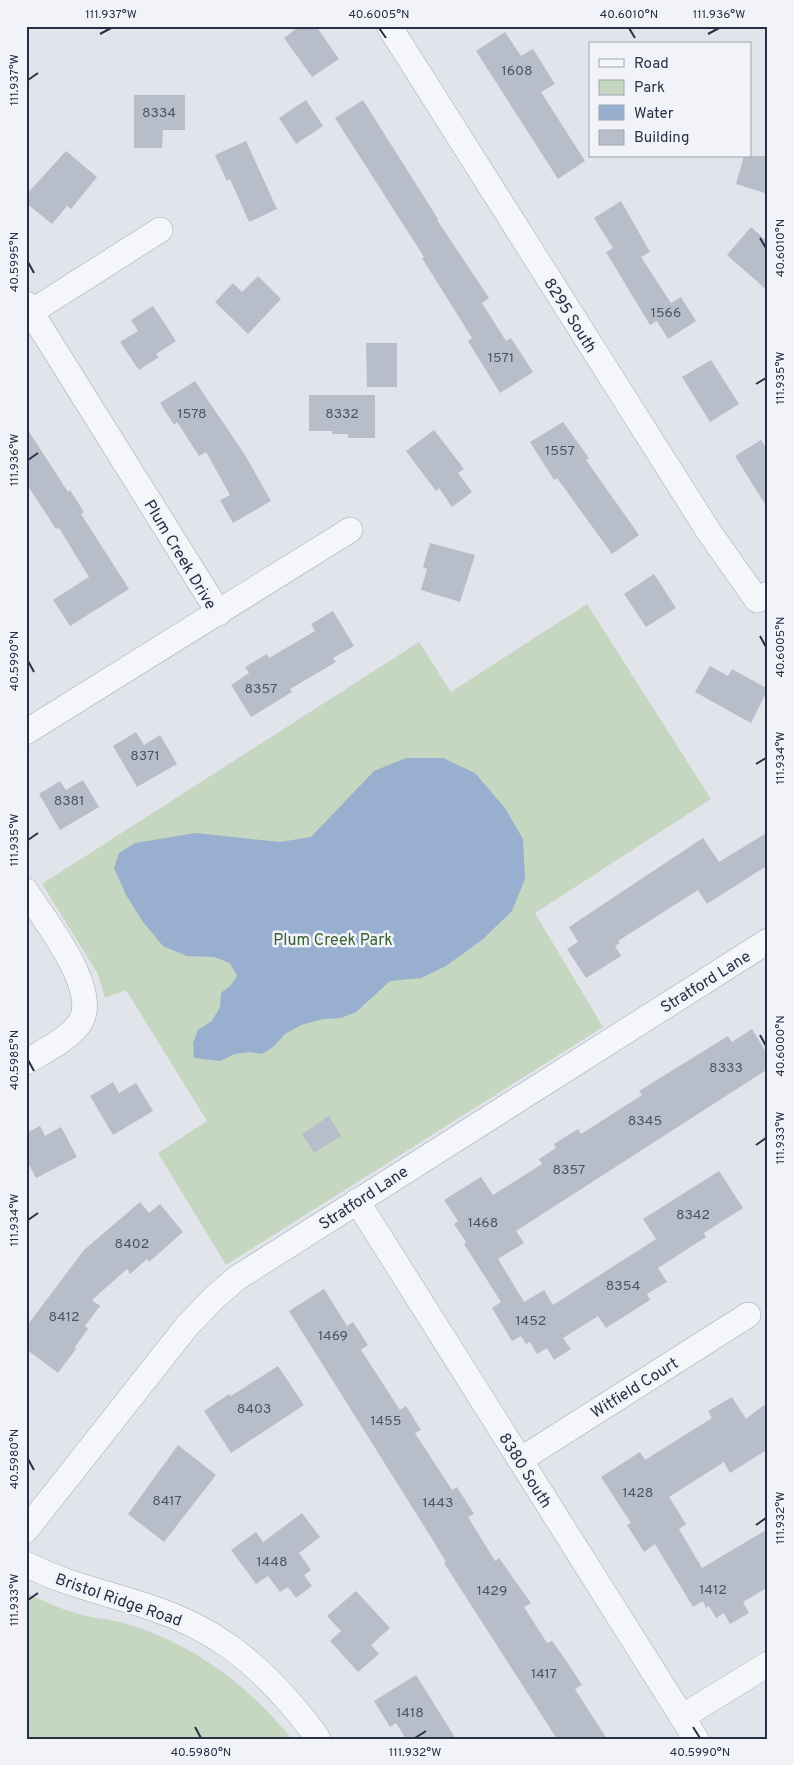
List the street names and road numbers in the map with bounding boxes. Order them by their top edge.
street label: 8295 South [538,275,600,357]
street label: Plum Creek Drive [139,497,220,614]
street label: Stratford Lane [657,947,755,1018]
street label: Stratford Lane [316,1162,413,1235]
street label: Witfield Court [588,1354,682,1423]
street label: 8380 South [493,1430,555,1512]
street label: Bristol Ridge Road [52,1570,184,1632]

